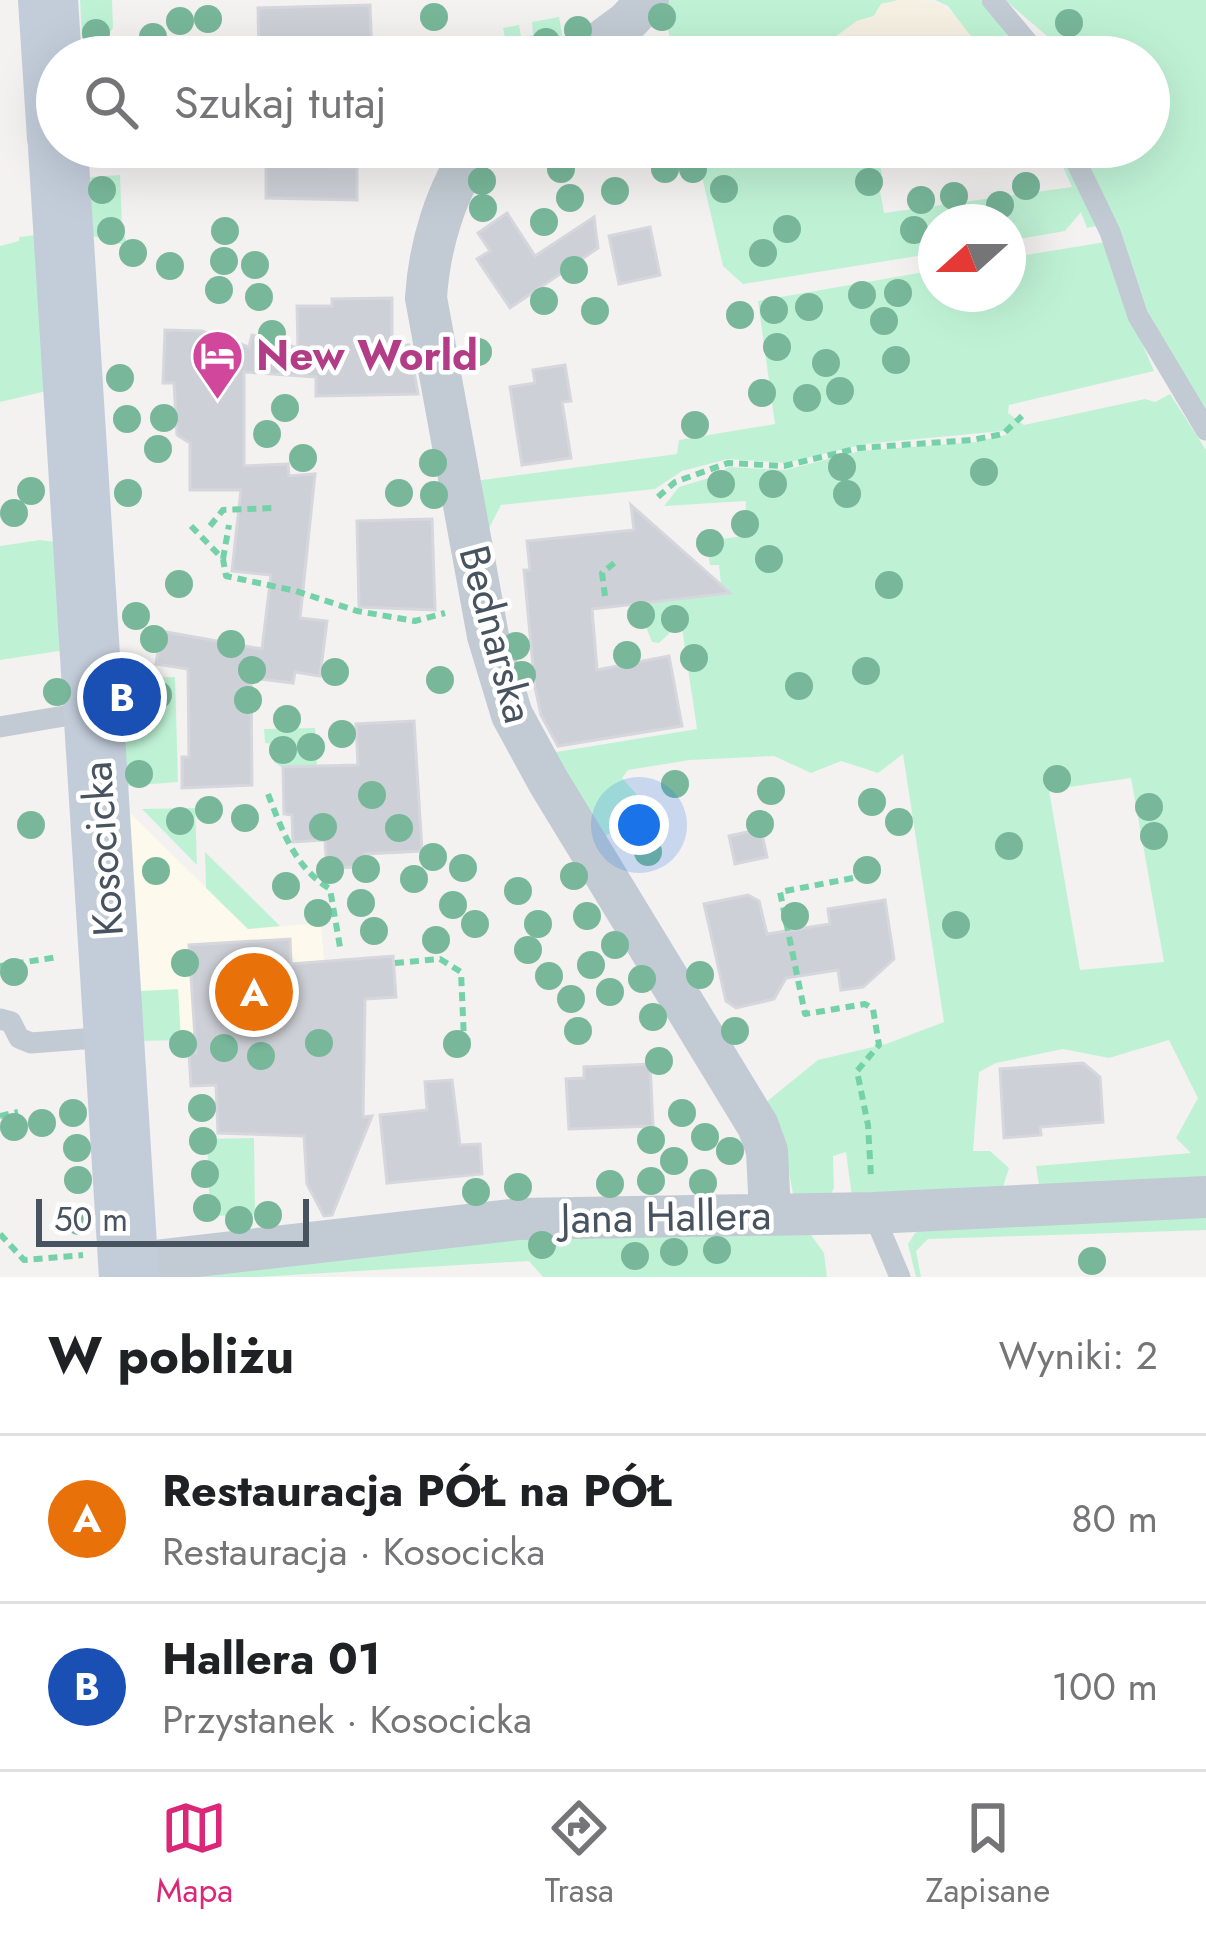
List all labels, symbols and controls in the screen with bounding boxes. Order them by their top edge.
search box [36,36,1170,168]
icon: search [78,69,144,135]
text: Szukaj tutaj [174,70,387,135]
north arrow [918,204,1026,312]
place label: New World [256,325,478,386]
hotel icon: New World [189,327,245,401]
street label: Bednarska [444,539,549,730]
pin: B [83,652,161,742]
street label: Kosocicka [66,760,139,938]
your location [609,795,669,855]
pin: A [215,947,293,1037]
street label: Jana Hallera [555,1184,772,1249]
scale bar [36,1193,309,1246]
text: 50 m [54,1196,128,1243]
text: W pobliżu [48,1318,294,1392]
text: Wyniki: 2 [999,1327,1158,1384]
text: Restauracja PÓŁ na PÓŁ [162,1458,672,1523]
text: A [73,1490,101,1547]
text: 80 m [1071,1490,1158,1547]
text: Restauracja · Kosocicka [162,1523,545,1580]
text: Hallera 01 [162,1626,381,1691]
text: B [74,1658,100,1715]
text: 100 m [1052,1658,1158,1715]
text: Przystanek · Kosocicka [162,1691,532,1748]
tab: Mapa [156,1795,233,1914]
tab: Trasa [545,1795,614,1914]
tab: Zapisane [925,1795,1050,1914]

